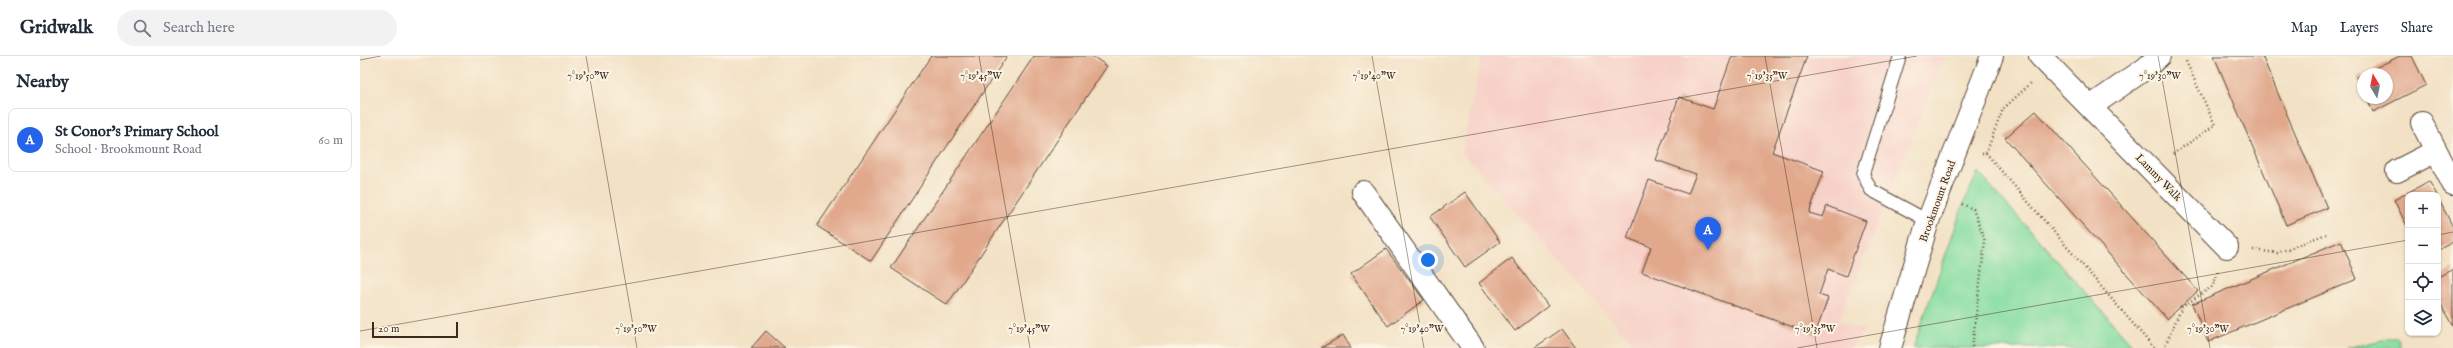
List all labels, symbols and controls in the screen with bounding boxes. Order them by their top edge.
search box [117,10,397,46]
text: Gridwalk [20,16,93,40]
icon: search [131,17,153,39]
text: Search here [163,18,235,37]
text: Map [2291,19,2318,37]
text: Layers [2340,19,2379,37]
text: Share [2401,19,2433,37]
north arrow [2357,68,2393,104]
text: 7°19'50"W [567,70,609,83]
text: 7°19'45"W [960,70,1002,83]
text: 7°19'40"W [1352,70,1396,83]
text: 7°19'35"W [1747,70,1788,83]
text: 7°19'30"W [2139,70,2181,83]
text: Nearby [16,72,69,93]
text: St Conor's Primary School [55,122,219,141]
text: A [26,132,34,149]
text: 60 m [318,132,343,149]
text: School · Brookmount Road [55,141,202,158]
street label: Lammy Walk [2132,151,2184,204]
street label: Brookmount Road [1917,158,1959,244]
map controls [2405,192,2441,336]
button: + [2405,192,2441,228]
pin: A [1695,217,1721,250]
button: − [2405,228,2441,264]
your location [1418,250,1438,270]
button: locate [2405,264,2441,300]
button: layers [2405,300,2441,336]
scale bar [372,320,458,339]
text: 20 m [378,322,399,336]
text: 7°19'50"W [615,323,657,336]
text: 7°19'45"W [1008,323,1050,336]
text: 7°19'40"W [1400,323,1444,336]
text: 7°19'35"W [1795,323,1836,336]
text: 7°19'30"W [2187,323,2229,336]

